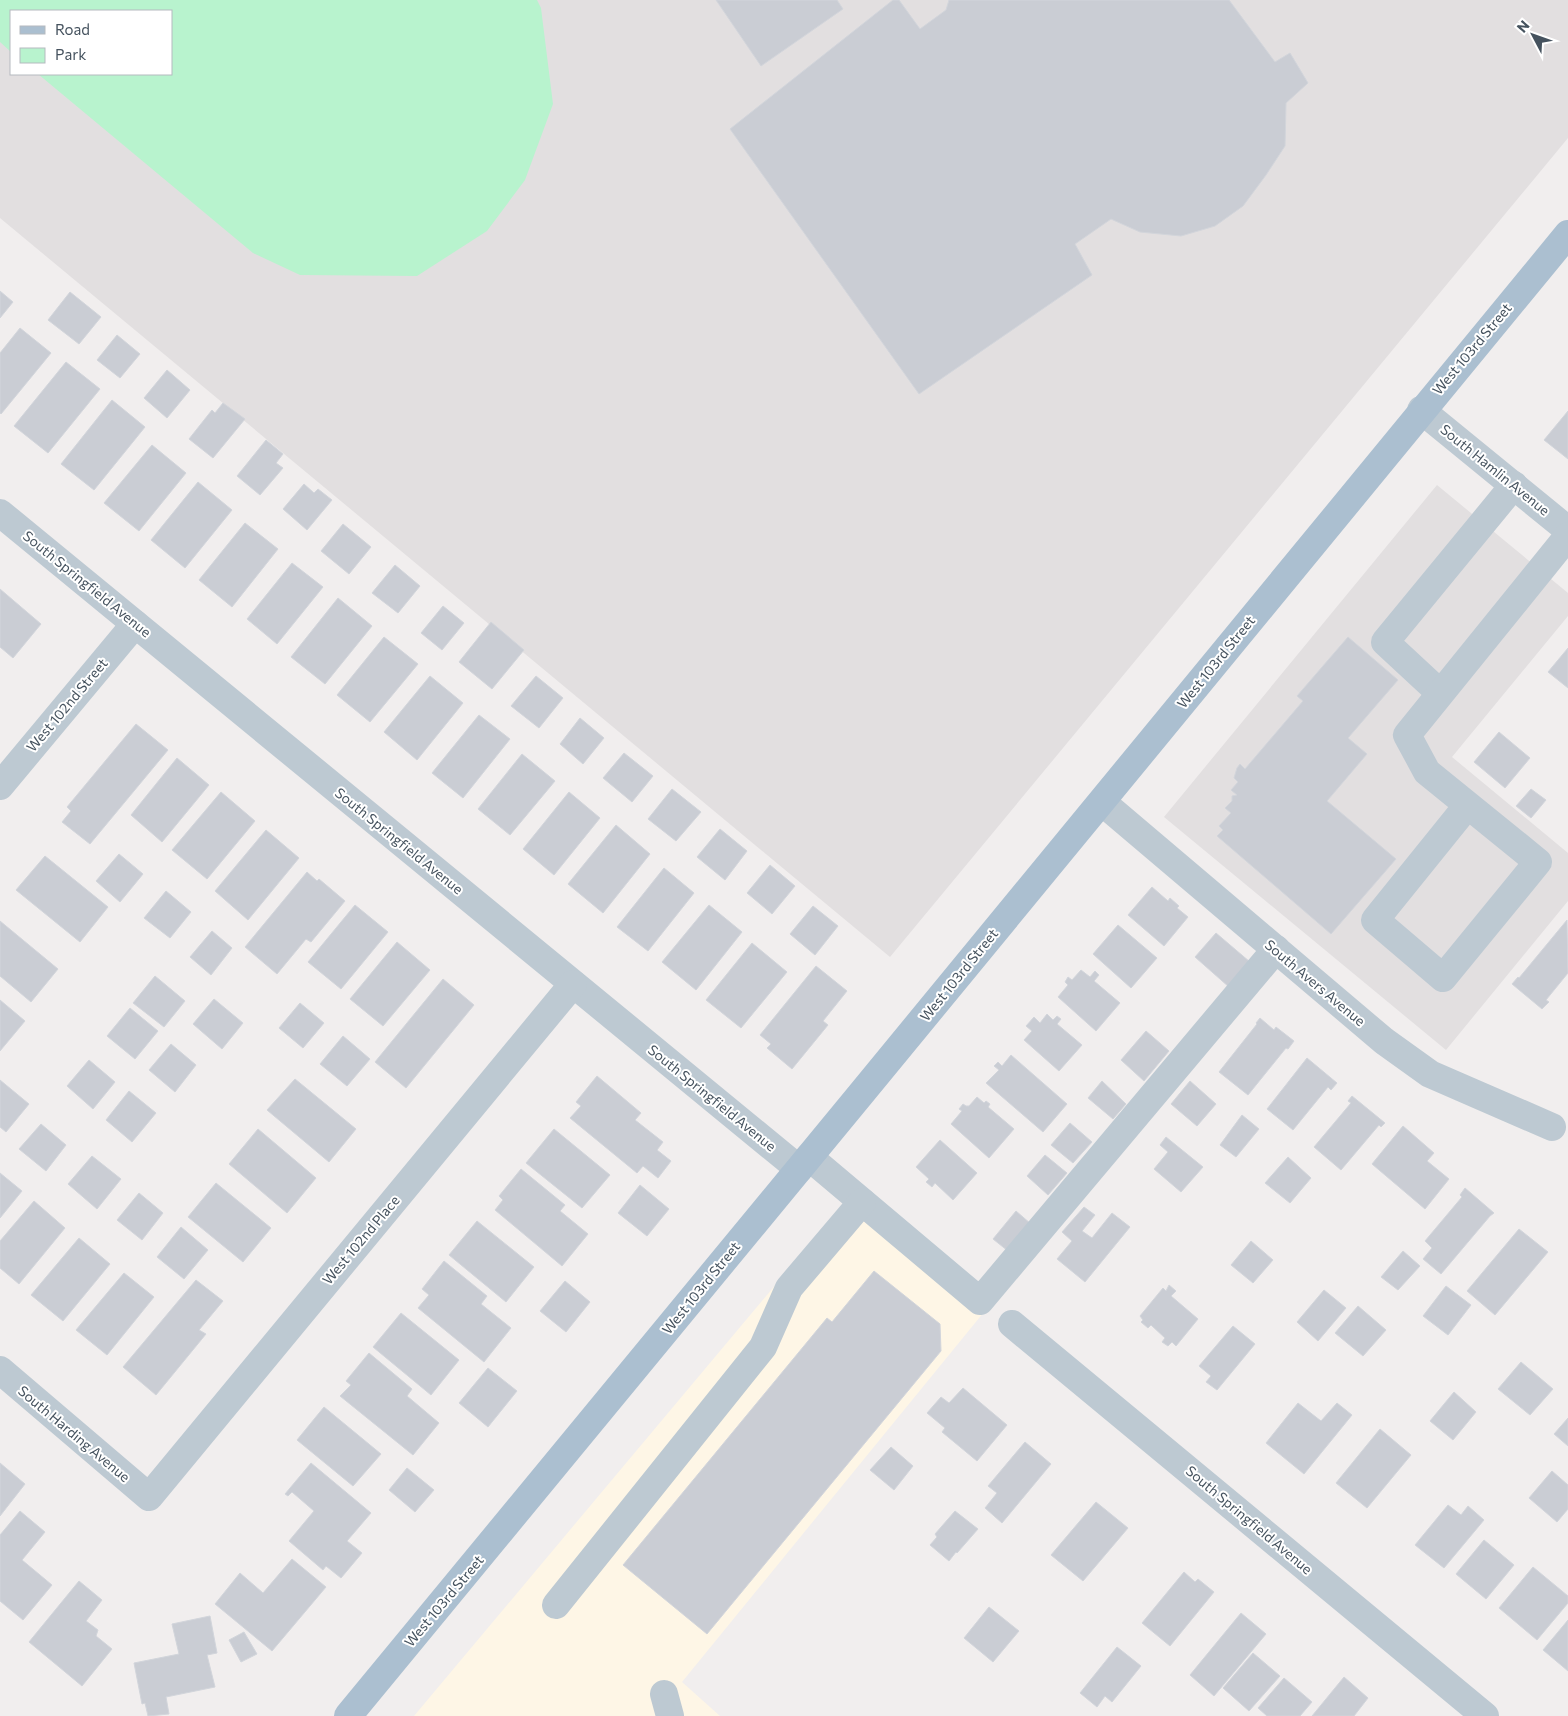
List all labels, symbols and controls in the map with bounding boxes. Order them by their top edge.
legend [10,10,172,75]
north arrow [1508,10,1558,60]
text: N [1513,17,1533,36]
text: Road [55,20,90,38]
text: Park [55,45,86,63]
street label: West 103rd Street [1428,299,1515,398]
street label: South Hamlin Avenue [1437,420,1553,519]
street label: South Springfield Avenue [20,527,155,640]
street label: West 103rd Street [1173,612,1258,711]
street label: West 102nd Street [23,654,111,755]
street label: South Springfield Avenue [332,784,467,897]
street label: West 103rd Street [916,925,1001,1024]
street label: South Avers Avenue [1262,936,1369,1029]
street label: South Springfield Avenue [645,1041,780,1154]
street label: West 102nd Place [318,1192,403,1288]
street label: West 103rd Street [658,1238,743,1337]
street label: South Harding Avenue [15,1382,134,1485]
street label: South Springfield Avenue [1183,1462,1316,1577]
street label: West 103rd Street [400,1551,487,1650]

